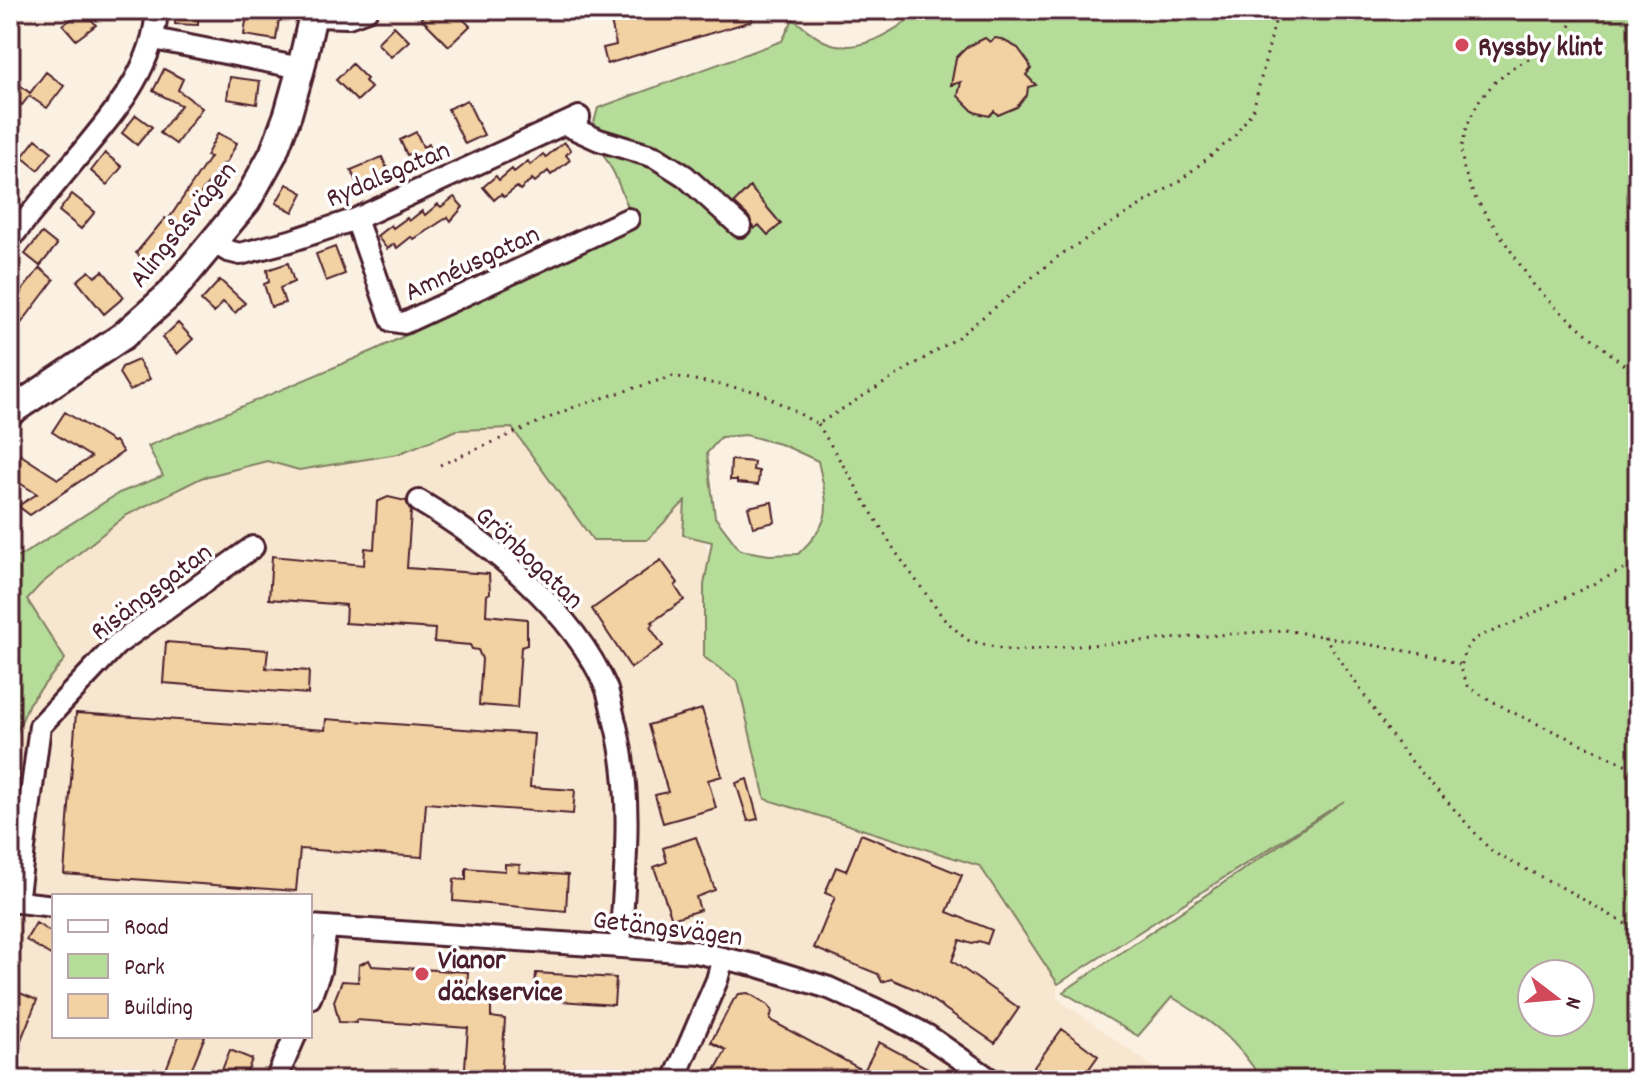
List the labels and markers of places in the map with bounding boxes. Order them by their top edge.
place label: Ryssby klint [1478,30,1604,70]
marker: Ryssby klint [1453,36,1471,54]
place label: Vianor däckservice [438,943,563,1015]
marker: Vianor däckservice [413,965,431,983]

